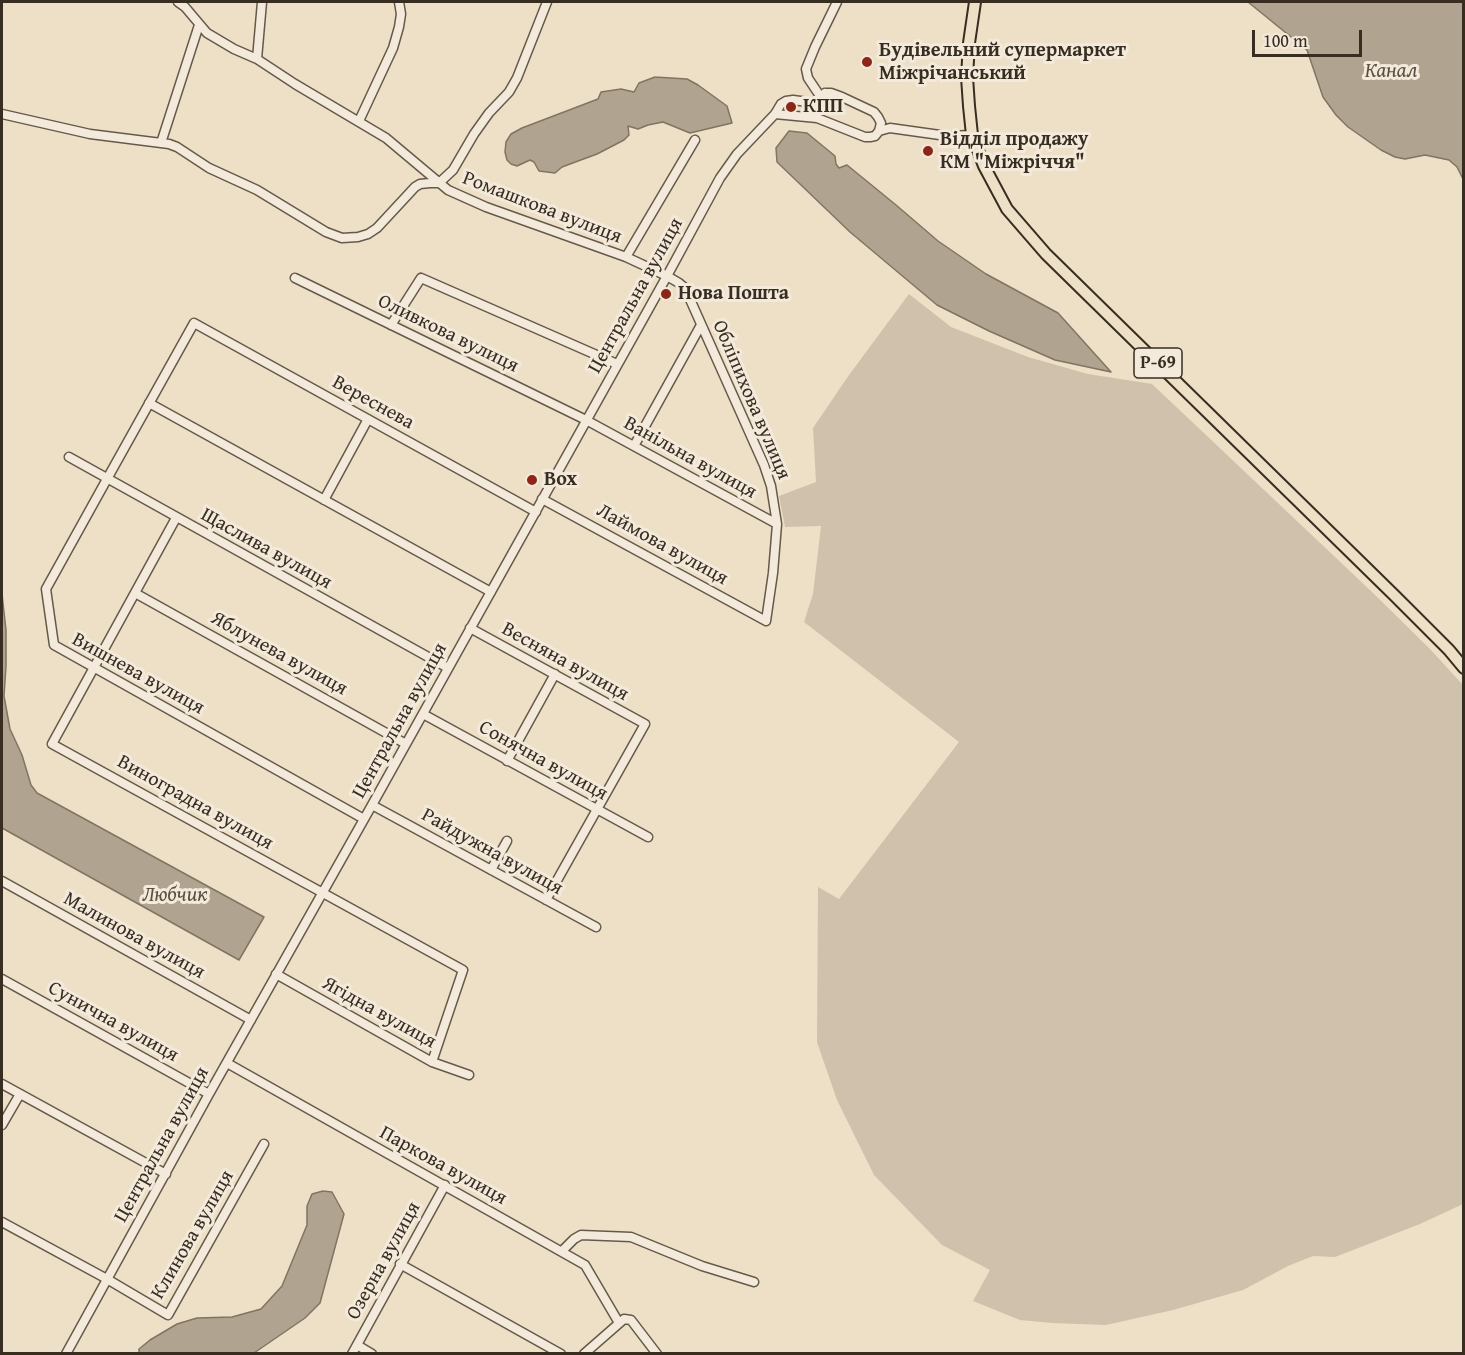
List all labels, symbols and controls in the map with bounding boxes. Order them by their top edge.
scale bar [1255,18,1364,56]
text: 100 m [1263,27,1308,54]
place label: Будівельний супермаркет Міжрічанський [879,39,1126,86]
marker: Будівельний супермаркет Міжрічанський [860,55,874,69]
water label: Канал [1365,59,1417,85]
place label: КПП [803,95,843,119]
marker: КПП [784,100,798,114]
place label: Відділ продажу КМ "Міжріччя" [940,128,1088,175]
marker: Відділ продажу КМ "Міжріччя" [921,144,935,158]
street label: Ромашкова вулиця [459,167,625,249]
street label: Центральна вулиця [583,214,689,378]
place label: Нова Пошта [678,282,789,306]
marker: Нова Пошта [659,287,673,301]
street label: Оливкова вулиця [374,290,522,378]
street label: Обліпихова вулиця [707,317,795,483]
road number: Р-69 [1134,348,1182,378]
street label: Вереснева [328,371,418,435]
street label: Ванільна вулиця [619,412,761,504]
place label: Box [544,468,577,492]
marker: Box [525,473,539,487]
street label: Лаймова вулиця [592,499,732,591]
street label: Щаслива вулиця [196,503,336,595]
street label: Яблунева вулиця [207,607,351,701]
street label: Весняна вулиця [497,617,633,707]
street label: Вишнева вулиця [68,628,208,720]
street label: Центральна вулиця [347,639,453,803]
street label: Сонячна вулиця [474,716,612,806]
street label: Виноградна вулиця [113,750,277,856]
street label: Райдужна вулиця [417,803,567,901]
water label: Любчик [142,883,208,909]
street label: Малинова вулиця [59,887,209,985]
street label: Ягідна вулиця [318,972,440,1054]
street label: Сунична вулиця [44,976,182,1068]
street label: Центральна вулиця [109,1063,215,1227]
street label: Паркова вулиця [375,1121,511,1211]
street label: Клинова вулиця [146,1166,240,1304]
street label: Озерна вулиця [342,1198,426,1324]

